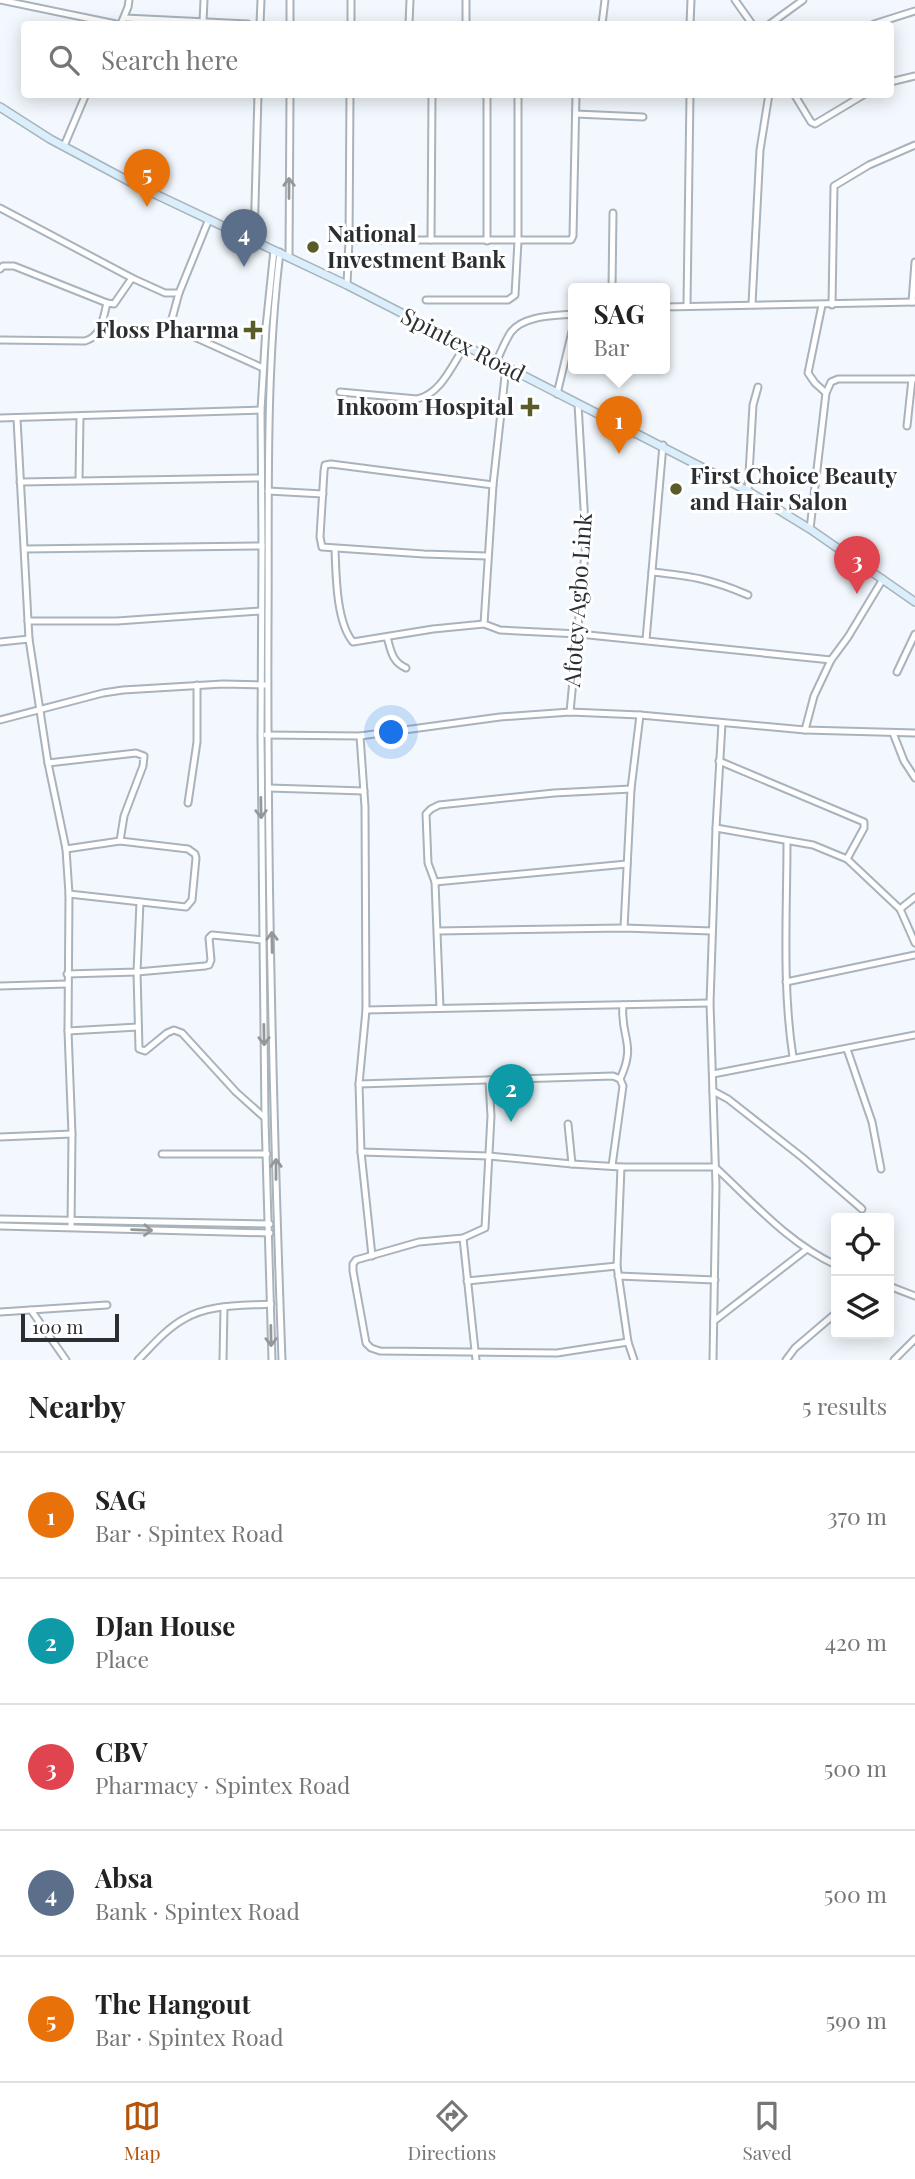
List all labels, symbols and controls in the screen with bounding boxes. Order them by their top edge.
search box [21,21,894,98]
icon: search [45,41,83,79]
text: Search here [101,42,238,77]
pin: 5 [124,149,170,207]
one-way arrow [283,177,296,200]
pin: 4 [221,209,267,267]
place label: National Investment Bank [327,217,506,274]
marker: National Investment Bank [305,239,321,255]
popup [568,283,670,374]
text: SAG [593,296,645,331]
street label: Spintex Road [396,299,531,388]
place label: Floss Pharma [95,313,239,344]
marker: Floss Pharma [245,322,261,338]
text: Bar [593,331,630,362]
place label: Inkoom Hospital [336,390,514,421]
pin: 1 [596,396,642,454]
marker: Inkoom Hospital [520,397,540,417]
place label: First Choice Beauty and Hair Salon [690,459,897,516]
marker: First Choice Beauty and Hair Salon [668,481,684,497]
street label: Afotey Agbo Link [555,511,598,689]
pin: 3 [834,536,880,594]
your location [374,715,408,749]
one-way arrow [255,796,268,819]
one-way arrow [265,931,279,954]
one-way arrow [257,1023,271,1046]
pin: 2 [488,1064,534,1122]
one-way arrow [269,1158,283,1181]
map controls [831,1213,894,1339]
button: locate [831,1213,894,1276]
one-way arrow [130,1223,153,1236]
button: layers [831,1276,894,1339]
scale bar [21,1311,119,1343]
text: 100 m [32,1313,83,1339]
one-way arrow [265,1324,278,1347]
text: Nearby [28,1386,126,1426]
text: 5 results [802,1390,887,1421]
text: SAG [95,1482,146,1517]
text: 1 [47,1500,55,1531]
text: 370 m [827,1500,887,1531]
text: Bar · Spintex Road [95,1517,284,1548]
text: DJan House [95,1608,235,1643]
text: 2 [45,1626,57,1657]
text: 420 m [825,1626,887,1657]
text: Place [95,1643,149,1674]
text: CBV [95,1734,148,1769]
text: 3 [45,1752,57,1783]
text: 500 m [824,1752,887,1783]
text: Pharmacy · Spintex Road [95,1769,350,1800]
text: Absa [95,1860,153,1895]
text: 4 [45,1878,57,1909]
text: 500 m [824,1878,887,1909]
text: Bank · Spintex Road [95,1895,300,1926]
text: The Hangout [95,1986,251,2021]
text: 5 [46,2004,56,2035]
text: 590 m [826,2004,887,2035]
text: Bar · Spintex Road [95,2021,284,2052]
tab: Map [123,2097,161,2165]
tab: Directions [407,2097,496,2165]
tab: Saved [742,2097,792,2165]

